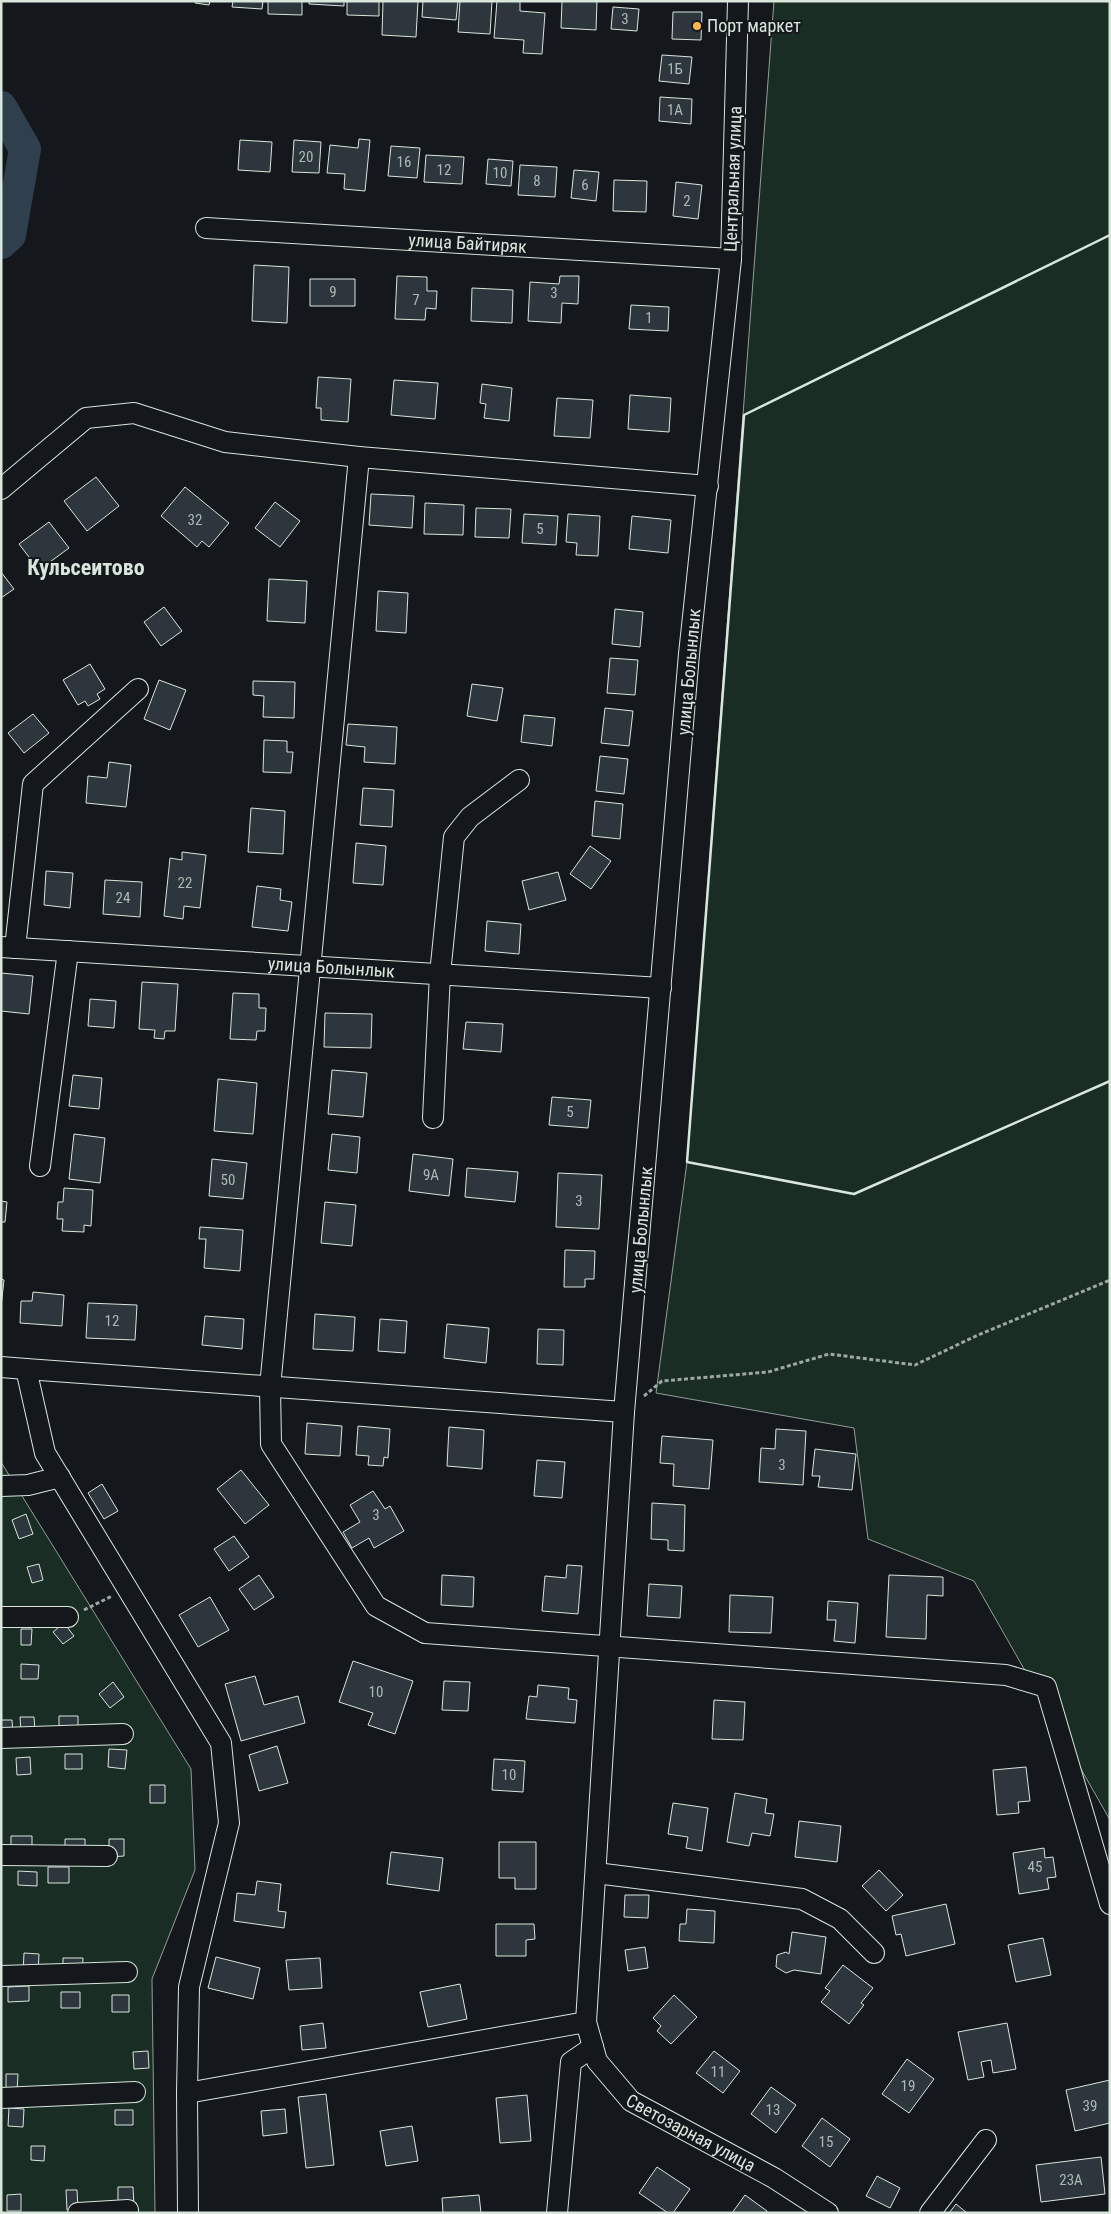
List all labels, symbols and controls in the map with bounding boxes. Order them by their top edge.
house number: 3 [621,10,629,28]
place label: Порт маркет [707,15,801,36]
marker: Порт маркет [691,20,703,32]
house number: 1Б [667,60,683,78]
house number: 1А [667,101,683,119]
street label: Центральная улица [719,106,746,252]
house number: 20 [299,148,313,166]
house number: 16 [397,153,411,171]
house number: 12 [437,161,451,179]
house number: 10 [493,164,507,182]
house number: 8 [533,172,541,190]
house number: 6 [581,176,589,194]
house number: 2 [683,192,691,210]
street label: улица Байтиряк [408,229,528,257]
house number: 9 [329,283,337,301]
house number: 3 [550,284,558,302]
house number: 7 [412,291,420,309]
house number: 1 [645,309,653,327]
house number: 32 [188,511,202,529]
house number: 5 [536,520,544,538]
district label: Кульсеитово [27,555,145,580]
street label: улица Болынлык [673,607,705,736]
house number: 22 [178,874,192,892]
house number: 24 [116,889,130,907]
street label: улица Болынлык [267,953,396,981]
house number: 5 [566,1103,574,1121]
street label: улица Болынлык [625,1165,657,1294]
house number: 9А [423,1166,439,1184]
house number: 50 [221,1171,235,1189]
house number: 3 [575,1192,583,1210]
house number: 12 [105,1312,119,1330]
house number: 3 [778,1456,786,1474]
house number: 3 [372,1506,380,1524]
house number: 10 [369,1683,383,1701]
house number: 10 [502,1766,516,1784]
house number: 45 [1028,1858,1042,1876]
house number: 11 [711,2063,725,2081]
house number: 19 [901,2077,915,2095]
street label: Светозарная улица [623,2089,759,2176]
house number: 39 [1083,2097,1097,2115]
house number: 13 [766,2101,780,2119]
house number: 15 [819,2133,833,2151]
house number: 23А [1059,2171,1083,2189]

